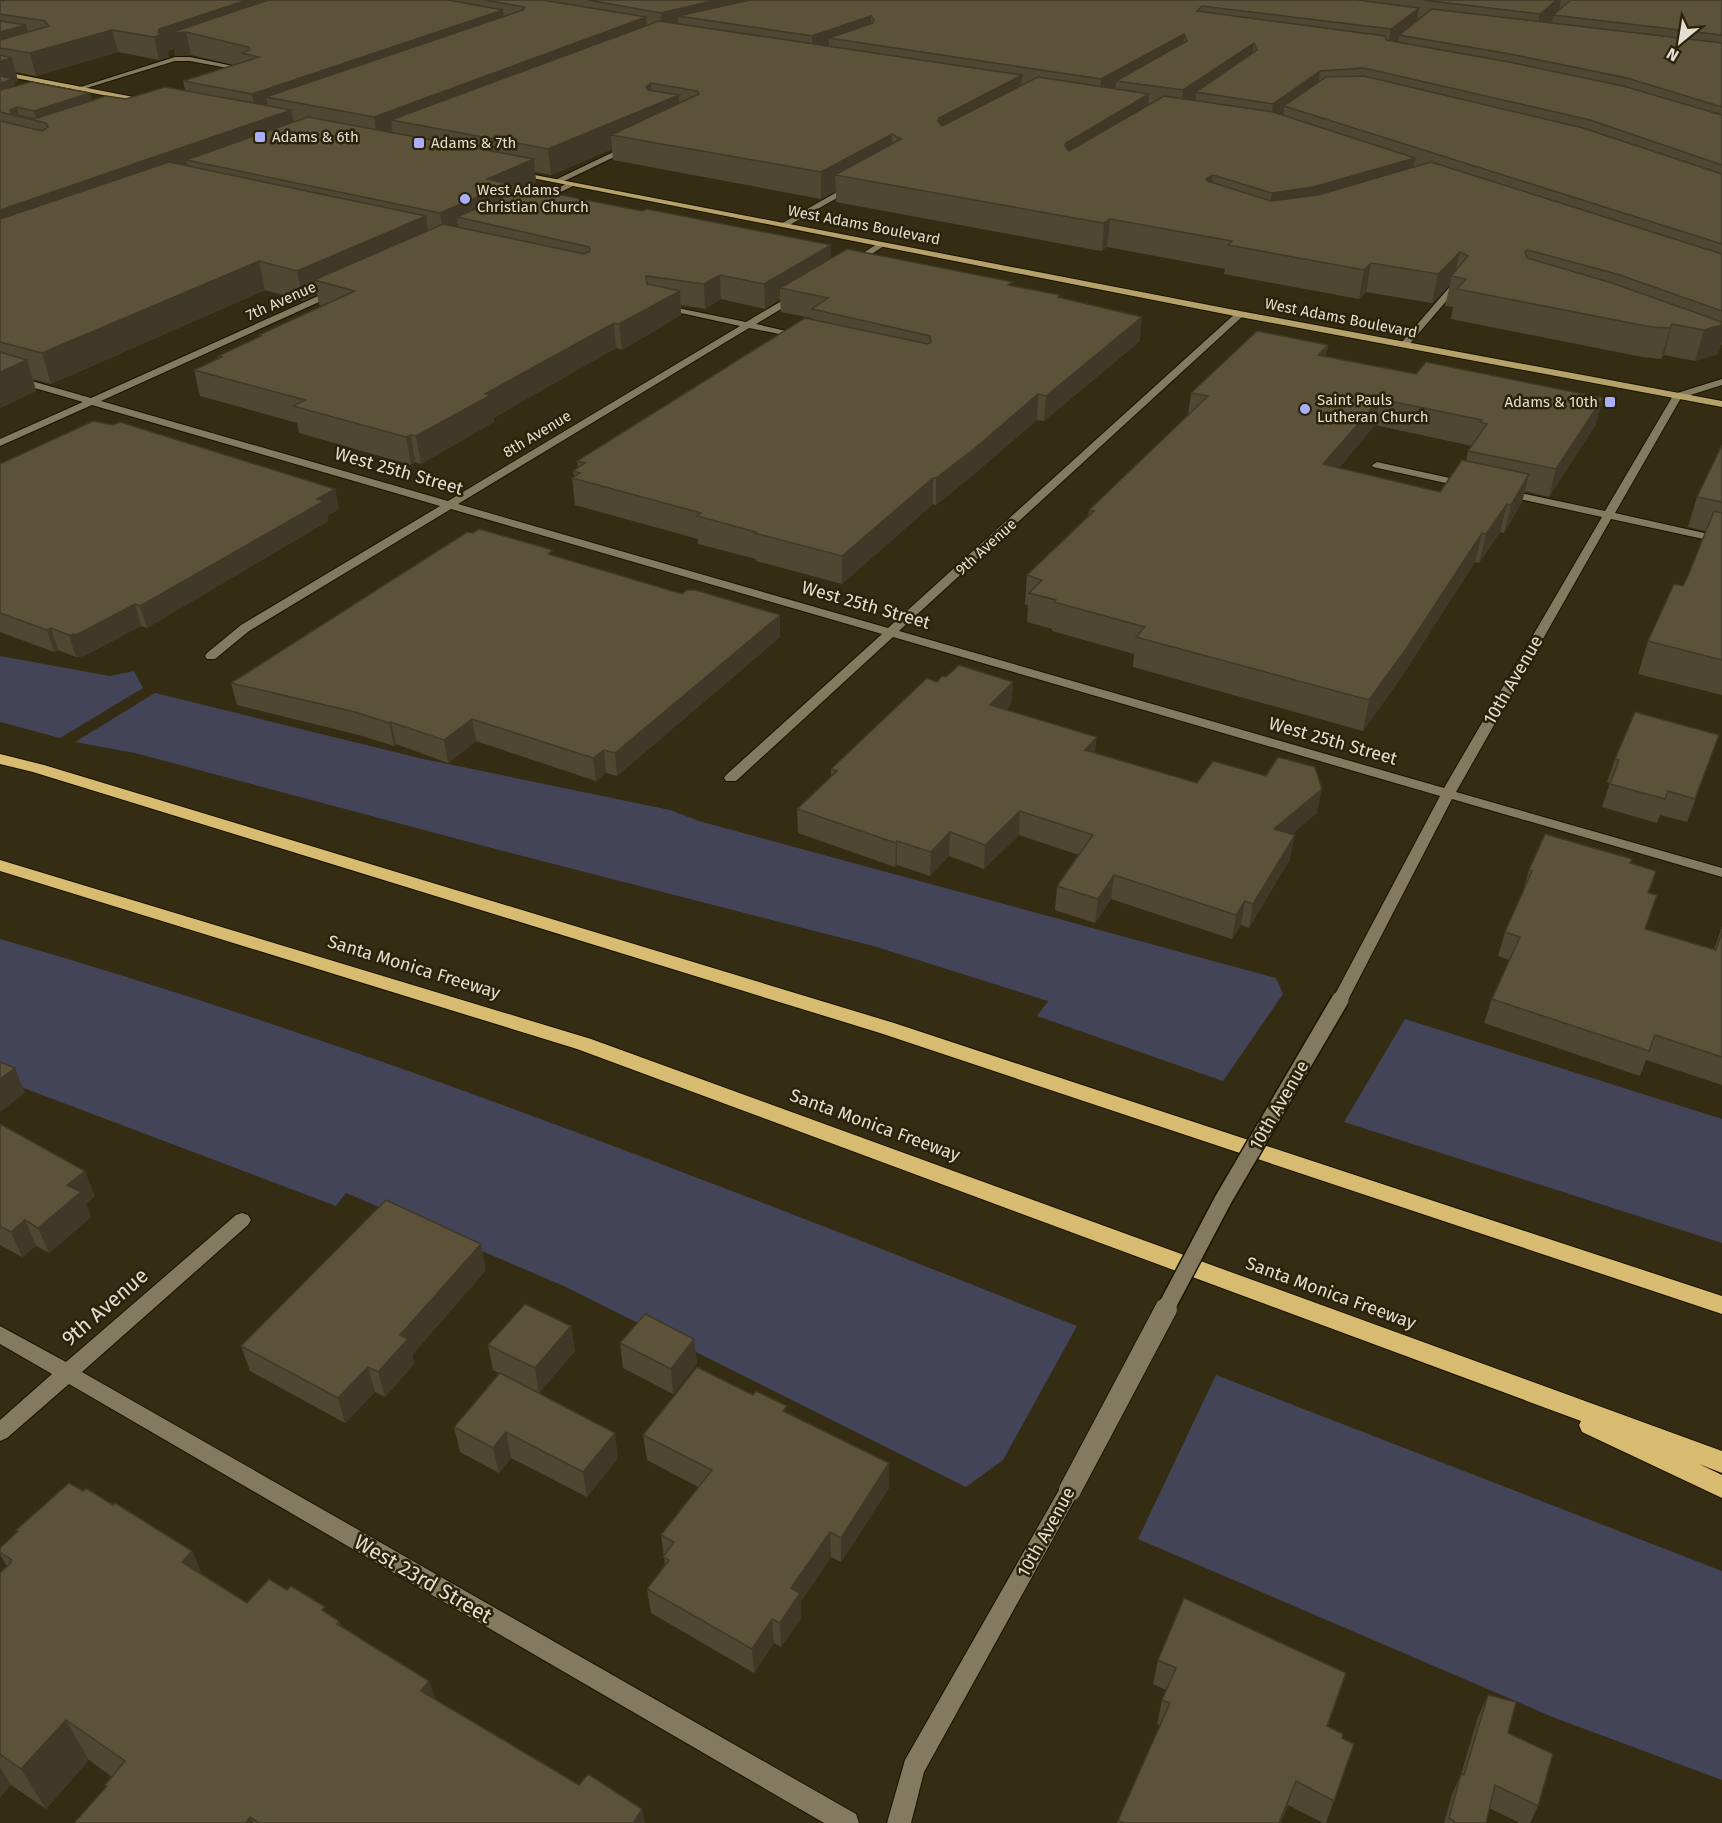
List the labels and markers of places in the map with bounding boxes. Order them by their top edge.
place label: Adams & 6th [272,128,359,146]
marker: Adams & 6th [253,130,267,144]
place label: Adams & 7th [431,134,516,152]
marker: Adams & 7th [412,136,426,150]
place label: West Adams Christian Church [477,181,589,216]
marker: West Adams Christian Church [458,192,472,206]
place label: Saint Pauls Lutheran Church [1317,391,1429,426]
place label: Adams & 10th [1504,393,1598,411]
marker: Adams & 10th [1603,395,1617,409]
marker: Saint Pauls Lutheran Church [1298,402,1312,416]

